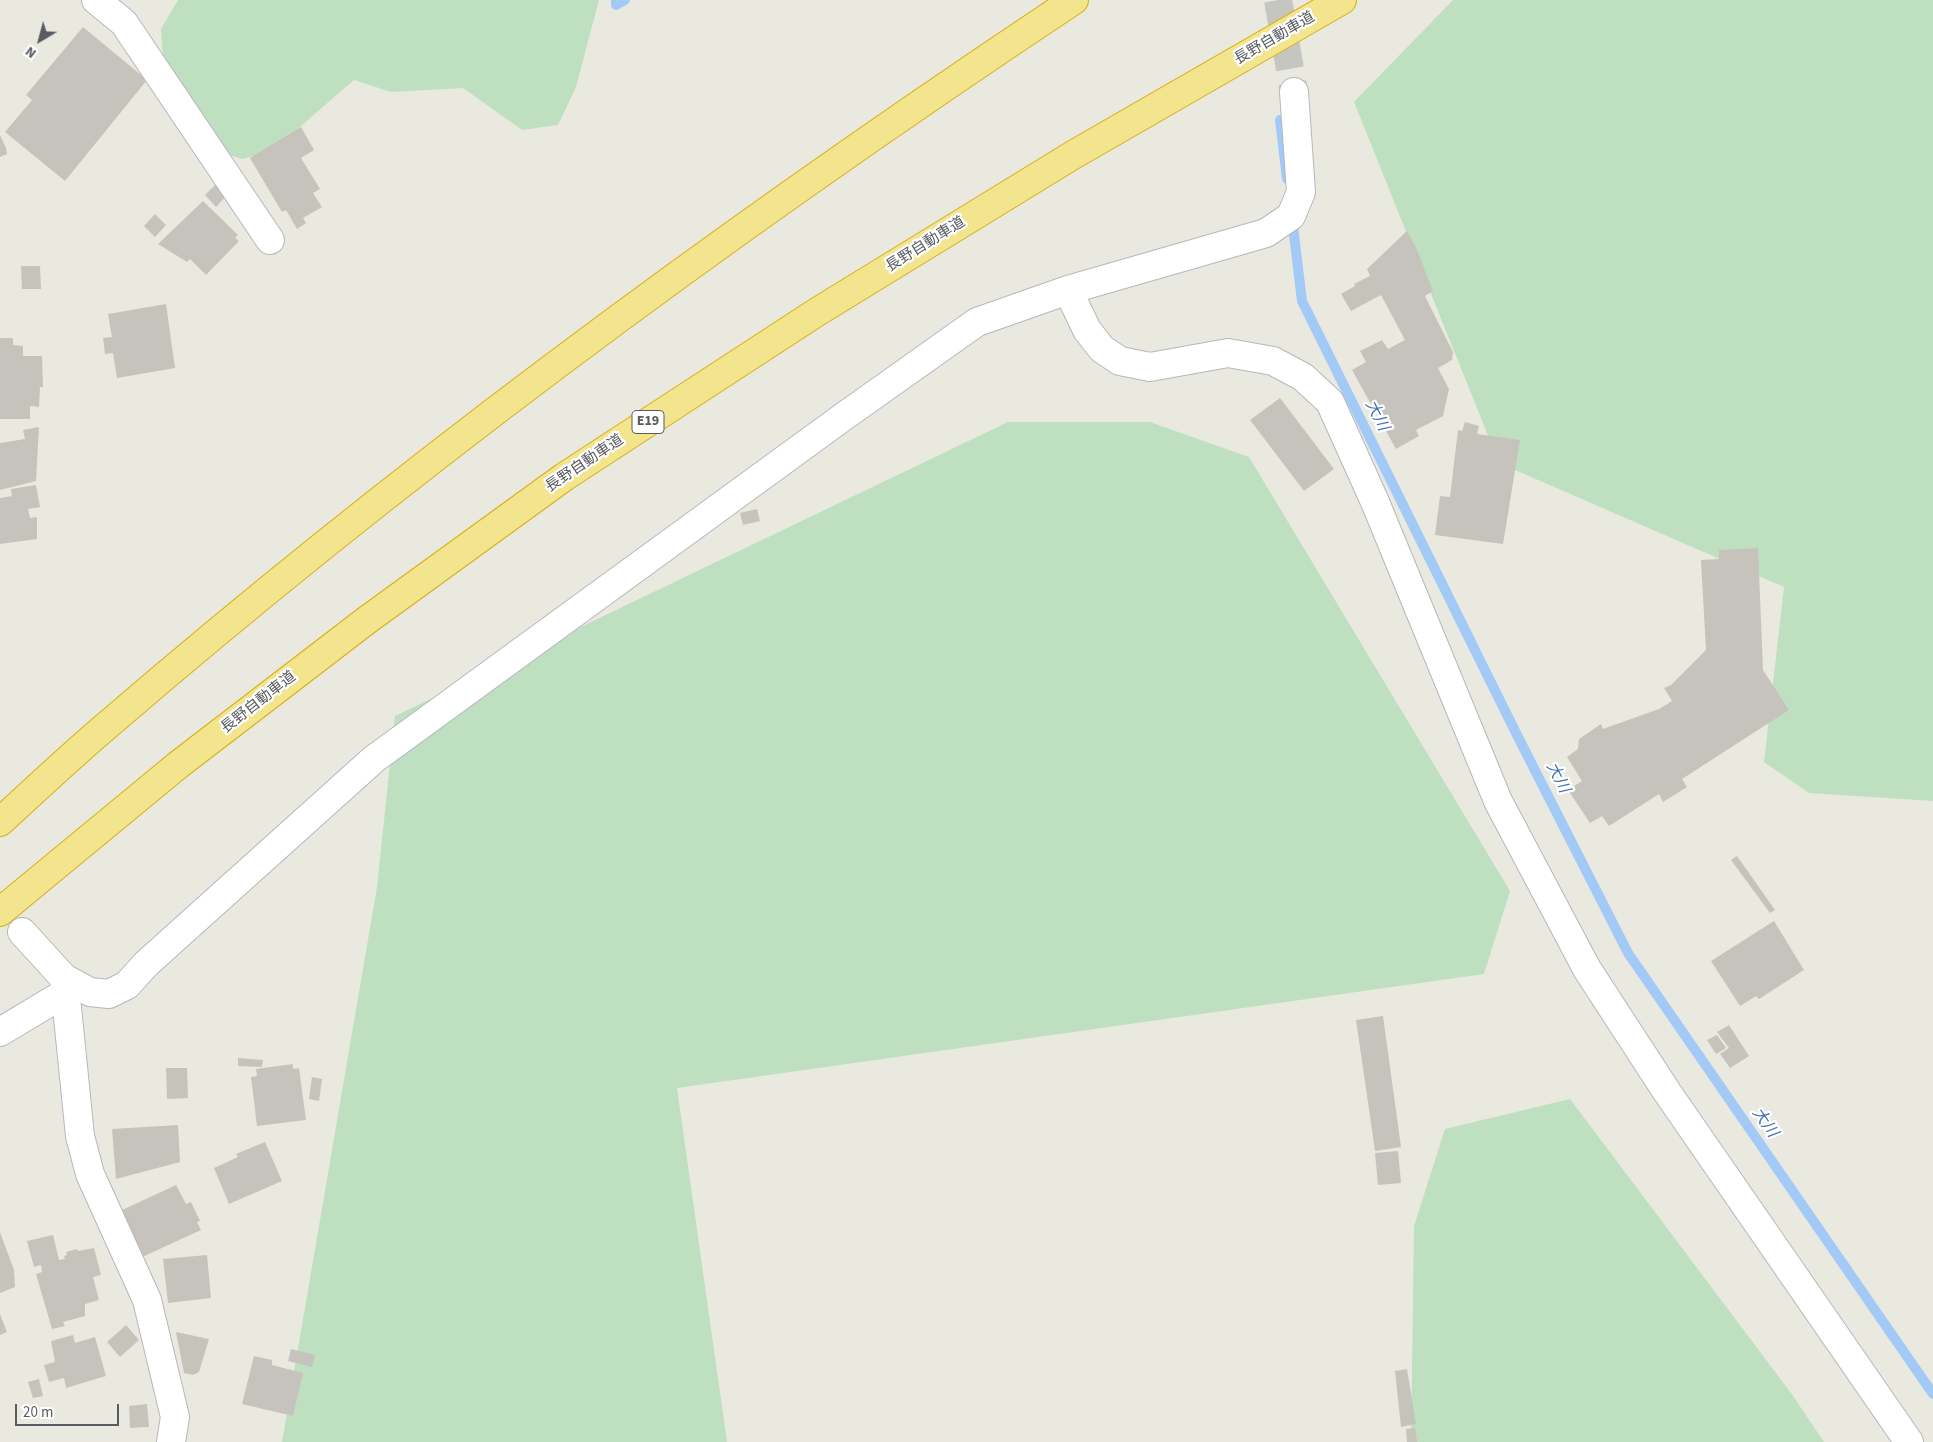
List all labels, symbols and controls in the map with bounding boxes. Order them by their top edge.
street label: 長野自動車道 [1232,9,1318,69]
north arrow [15,15,65,65]
text: N [21,41,41,63]
street label: 長野自動車道 [883,214,969,276]
water label: 大川 [1360,397,1392,435]
road number: E19 [632,411,664,434]
street label: 長野自動車道 [543,431,627,497]
street label: 長野自動車道 [218,668,300,738]
water label: 大川 [1541,759,1573,797]
water label: 大川 [1747,1104,1781,1142]
scale bar [18,1394,121,1426]
text: 20 m [23,1402,53,1423]

